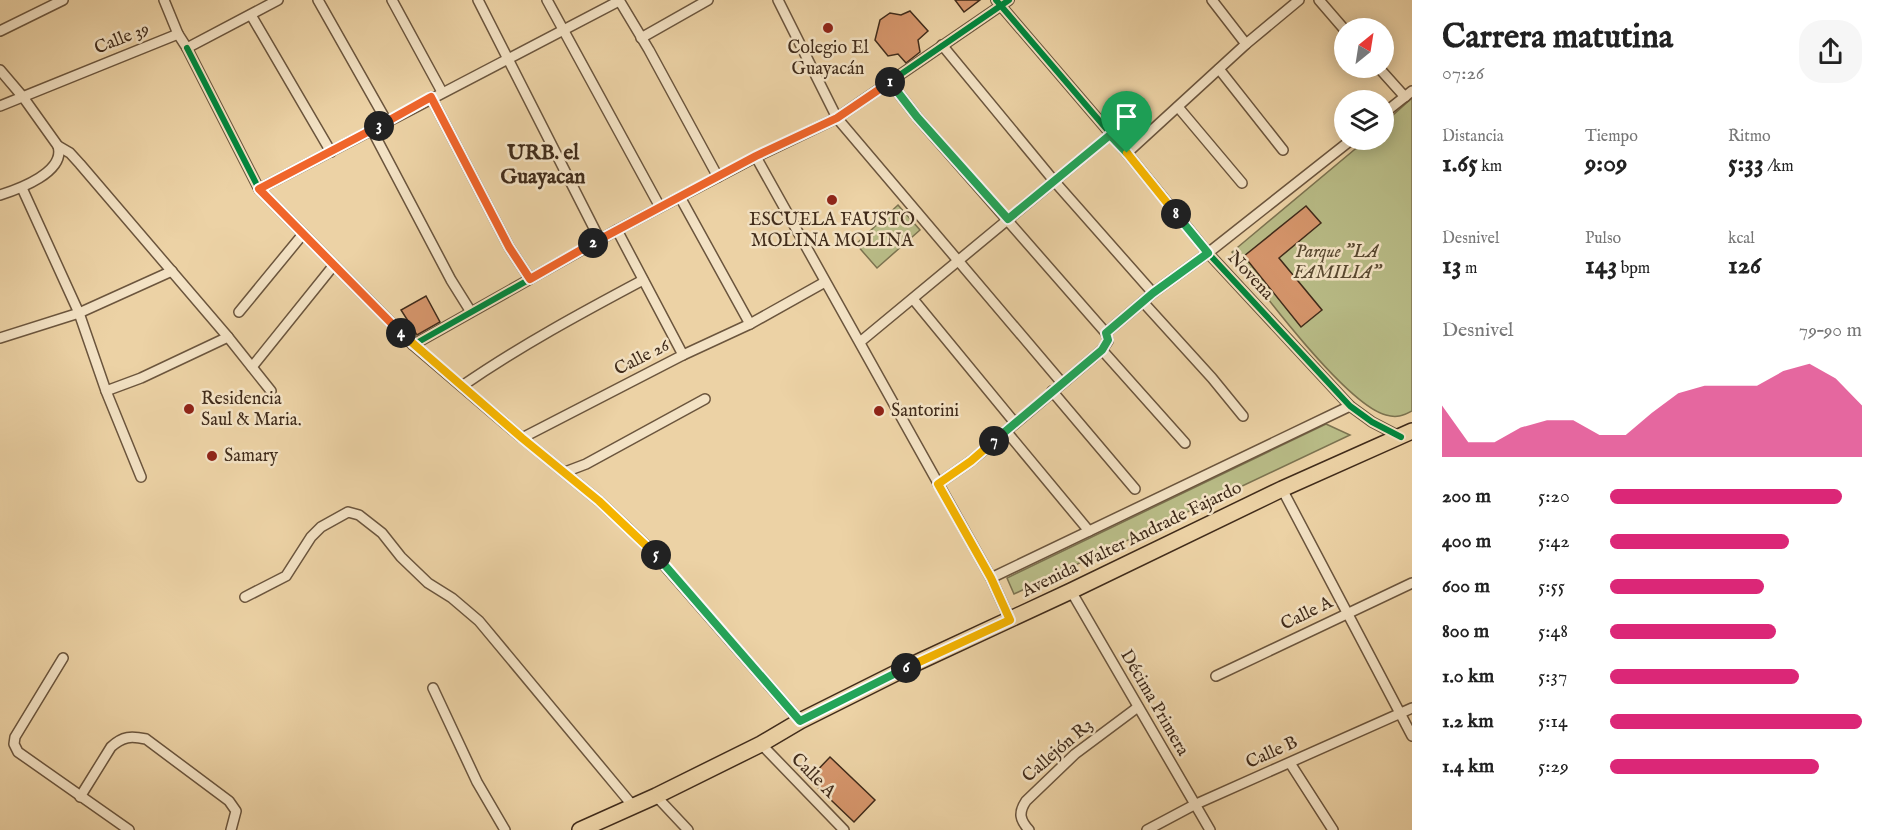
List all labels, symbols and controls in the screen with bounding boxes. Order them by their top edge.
text: Carrera matutina [1442,17,1673,59]
street label: Calle 39 [91,18,153,60]
north arrow [1334,18,1394,78]
map controls [1334,18,1394,150]
button: share [1799,20,1862,83]
marker: Colegio El Guayacán [821,21,835,35]
place label: Colegio El Guayacán [787,37,869,81]
text: 07:26 [1442,61,1484,86]
pin: 1 [875,67,905,97]
text: 1 [887,72,893,92]
button: layers [1334,90,1394,150]
pin [1101,91,1152,153]
icon: arrive [1110,100,1143,133]
pin: 3 [364,111,394,141]
text: 3 [376,116,382,136]
text: Distancia [1442,127,1504,147]
text: Tiempo [1585,127,1638,147]
text: Ritmo [1728,127,1771,147]
district label: URB. el Guayacan [501,140,585,191]
text: 1.65 [1442,147,1478,180]
text: 9:09 [1585,147,1627,180]
text: 5:33 [1728,147,1764,180]
text: km [1478,157,1502,177]
text: /km [1764,157,1794,177]
marker: ESCUELA FAUSTO MOLINA MOLINA [825,193,839,207]
pin: 8 [1161,199,1191,229]
text: 8 [1173,204,1179,224]
place label: ESCUELA FAUSTO MOLINA MOLINA [749,209,915,253]
pin: 2 [578,228,608,258]
text: Desnivel [1442,229,1499,249]
text: Pulso [1585,229,1621,249]
text: kcal [1728,229,1755,249]
text: 2 [589,233,597,253]
park label: Parque "LA FAMILIA" [1293,241,1383,285]
street label: Novena [1222,247,1278,305]
text: 13 [1442,249,1461,282]
text: 143 [1585,249,1617,282]
text: 126 [1728,249,1761,282]
text: m [1461,259,1477,279]
text: bpm [1617,259,1650,279]
pin: 4 [386,318,416,348]
text: Desnivel [1442,318,1514,343]
text: 79–90 m [1799,318,1862,343]
text: 4 [397,323,405,343]
street label: Calle 26 [611,334,674,382]
place label: Residencia Saul & Maria. [201,388,302,432]
place label: Santorini [891,400,959,423]
marker: Residencia Saul & Maria. [182,402,196,416]
marker: Santorini [872,404,886,418]
pin: 7 [979,426,1009,456]
text: 7 [990,431,998,451]
place label: Samary [224,445,278,468]
marker: Samary [205,449,219,463]
street label: Avenida Walter Andrade Fajardo [1017,477,1246,604]
text: 200 m [1442,484,1491,509]
text: 5:20 [1538,484,1570,509]
text: 400 m [1442,529,1491,554]
text: 5:42 [1538,529,1570,554]
pin: 5 [641,540,671,570]
text: 5 [653,545,659,565]
text: 600 m [1442,574,1490,599]
text: 5:55 [1538,574,1565,599]
street label: Calle A [1277,591,1337,636]
text: 800 m [1442,619,1489,644]
text: 5:48 [1538,619,1568,644]
street label: Décima Primera [1114,646,1194,761]
pin: 6 [891,653,921,683]
text: 6 [903,658,909,678]
text: 1.0 km [1442,664,1494,689]
text: 5:37 [1538,664,1567,689]
text: 1.2 km [1442,709,1494,734]
text: 5:14 [1538,709,1568,734]
street label: Callejón R3 [1018,714,1098,788]
street label: Calle B [1242,731,1302,775]
street label: Calle A [786,749,841,804]
text: 1.4 km [1442,754,1494,779]
text: 5:29 [1538,754,1569,779]

